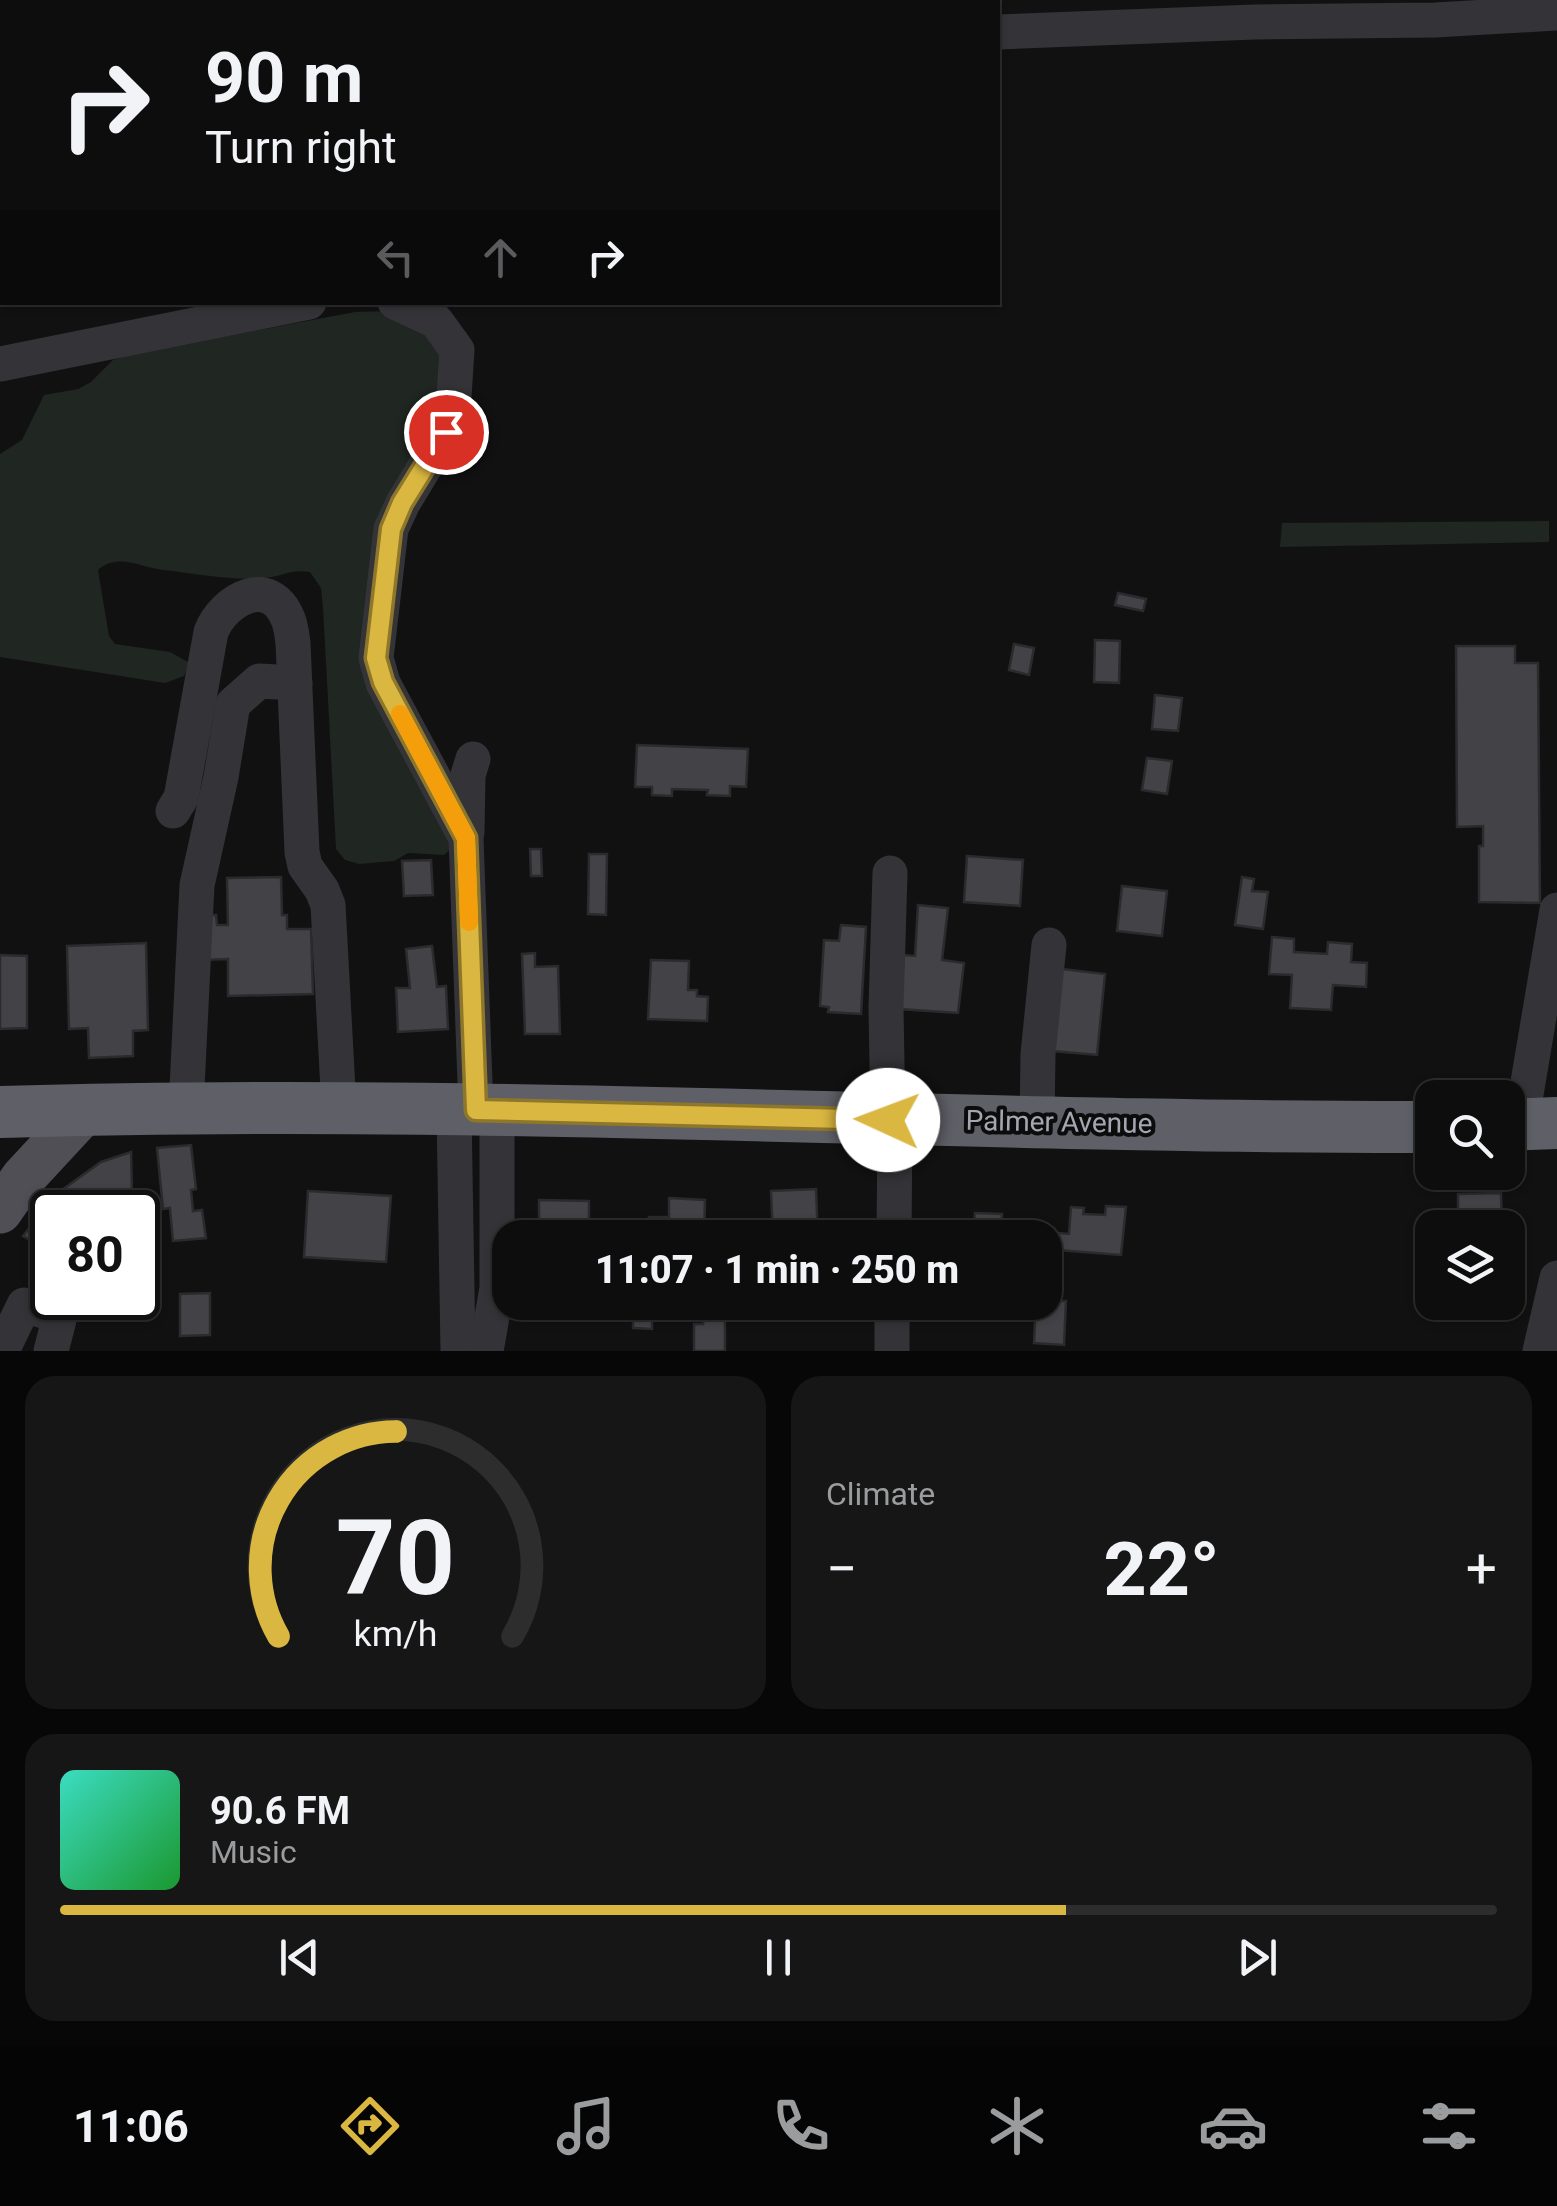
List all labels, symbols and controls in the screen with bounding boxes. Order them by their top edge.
text: 90 m [205,37,363,119]
icon: right [40,40,170,170]
text: Turn right [205,121,397,174]
icon: left [368,230,423,285]
icon: ahead [473,230,528,285]
icon: right [578,230,633,285]
pin [404,390,489,475]
icon: arrive [419,405,474,460]
position arrow [836,1068,940,1172]
map controls [1415,1080,1525,1320]
button: search [1415,1080,1525,1190]
street label: Palmer Avenue [965,1104,1153,1140]
speed limit sign: 80 [30,1190,160,1320]
button: layers [1415,1210,1525,1320]
text: 11:07 · 1 min · 250 m [595,1248,959,1292]
text: Climate [826,1475,935,1513]
text: 70 [336,1498,455,1619]
text: 22° [1104,1525,1220,1613]
text: − [826,1537,857,1601]
text: + [1466,1537,1497,1601]
text: km/h [354,1613,437,1655]
text: 90.6 FM [210,1789,350,1833]
text: Music [210,1833,297,1871]
icon: previous [272,1930,327,1985]
icon: pause [751,1930,806,1985]
icon: next [1230,1930,1285,1985]
icon: directions [335,2091,405,2161]
icon: music [551,2091,621,2161]
icon: phone [766,2091,836,2161]
icon: climate [982,2091,1052,2161]
icon: car [1198,2091,1268,2161]
icon: filters [1414,2091,1484,2161]
text: 11:06 [73,2100,189,2153]

